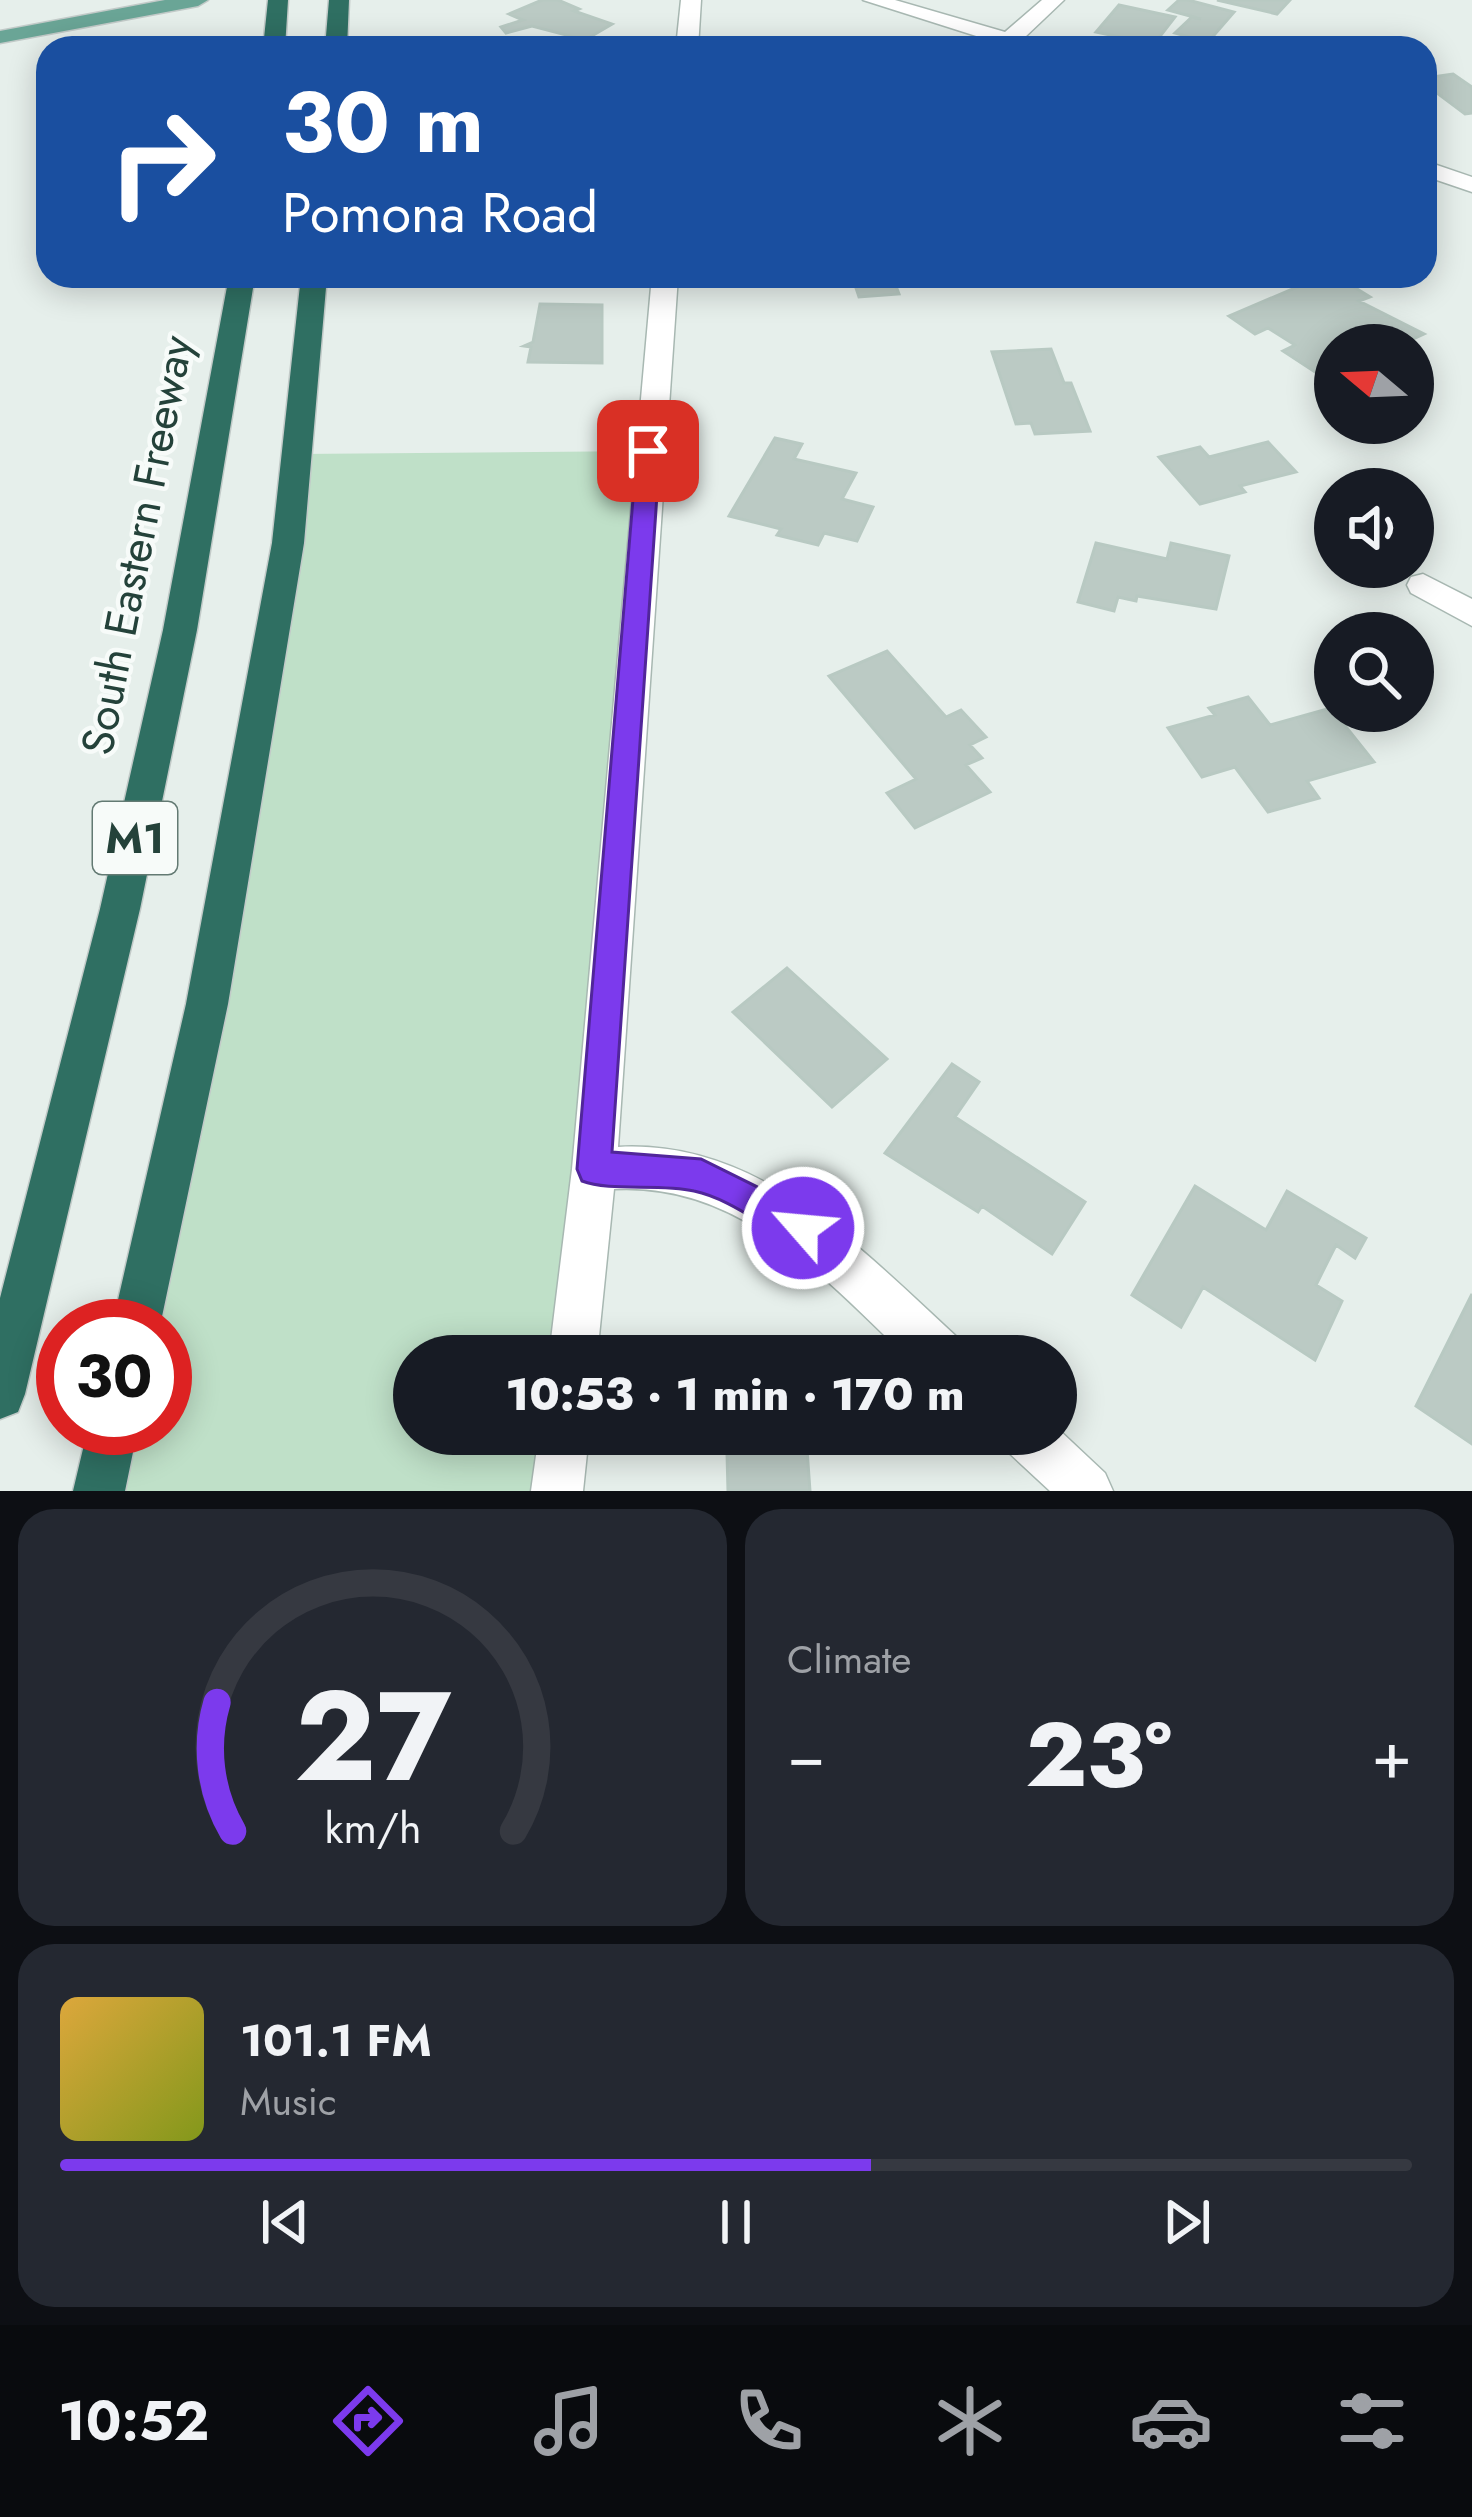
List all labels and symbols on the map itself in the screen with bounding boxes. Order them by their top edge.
north arrow [1314,324,1434,444]
street label: South Eastern Freeway [64,330,210,760]
pin [597,400,699,502]
road number: M1 [93,802,177,874]
position arrow [740,1165,866,1291]
speed limit sign: 30 [36,1299,192,1455]

